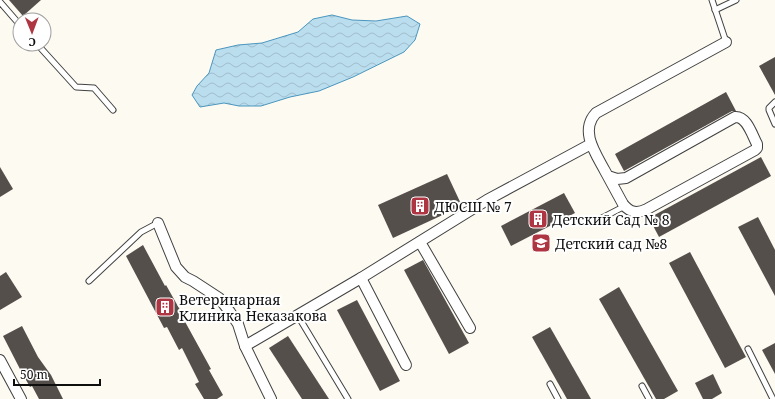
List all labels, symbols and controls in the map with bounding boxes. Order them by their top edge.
north arrow [12,12,52,52]
text: С [28,35,36,50]
building icon: ДЮСШ № 7 [409,195,431,217]
place label: ДЮСШ № 7 [434,197,512,216]
building icon: Детский Сад № 8 [527,208,549,230]
place label: Детский Сад № 8 [552,210,670,229]
school or university icon: Детский сад №8 [530,232,552,254]
place label: Детский сад №8 [555,234,668,253]
place label: Ветеринарная Клиника Неказакова [179,290,327,325]
building icon: Ветеринарная Клиника Неказакова [154,296,176,318]
scale bar [14,361,100,387]
text: 50 m [20,366,48,383]

